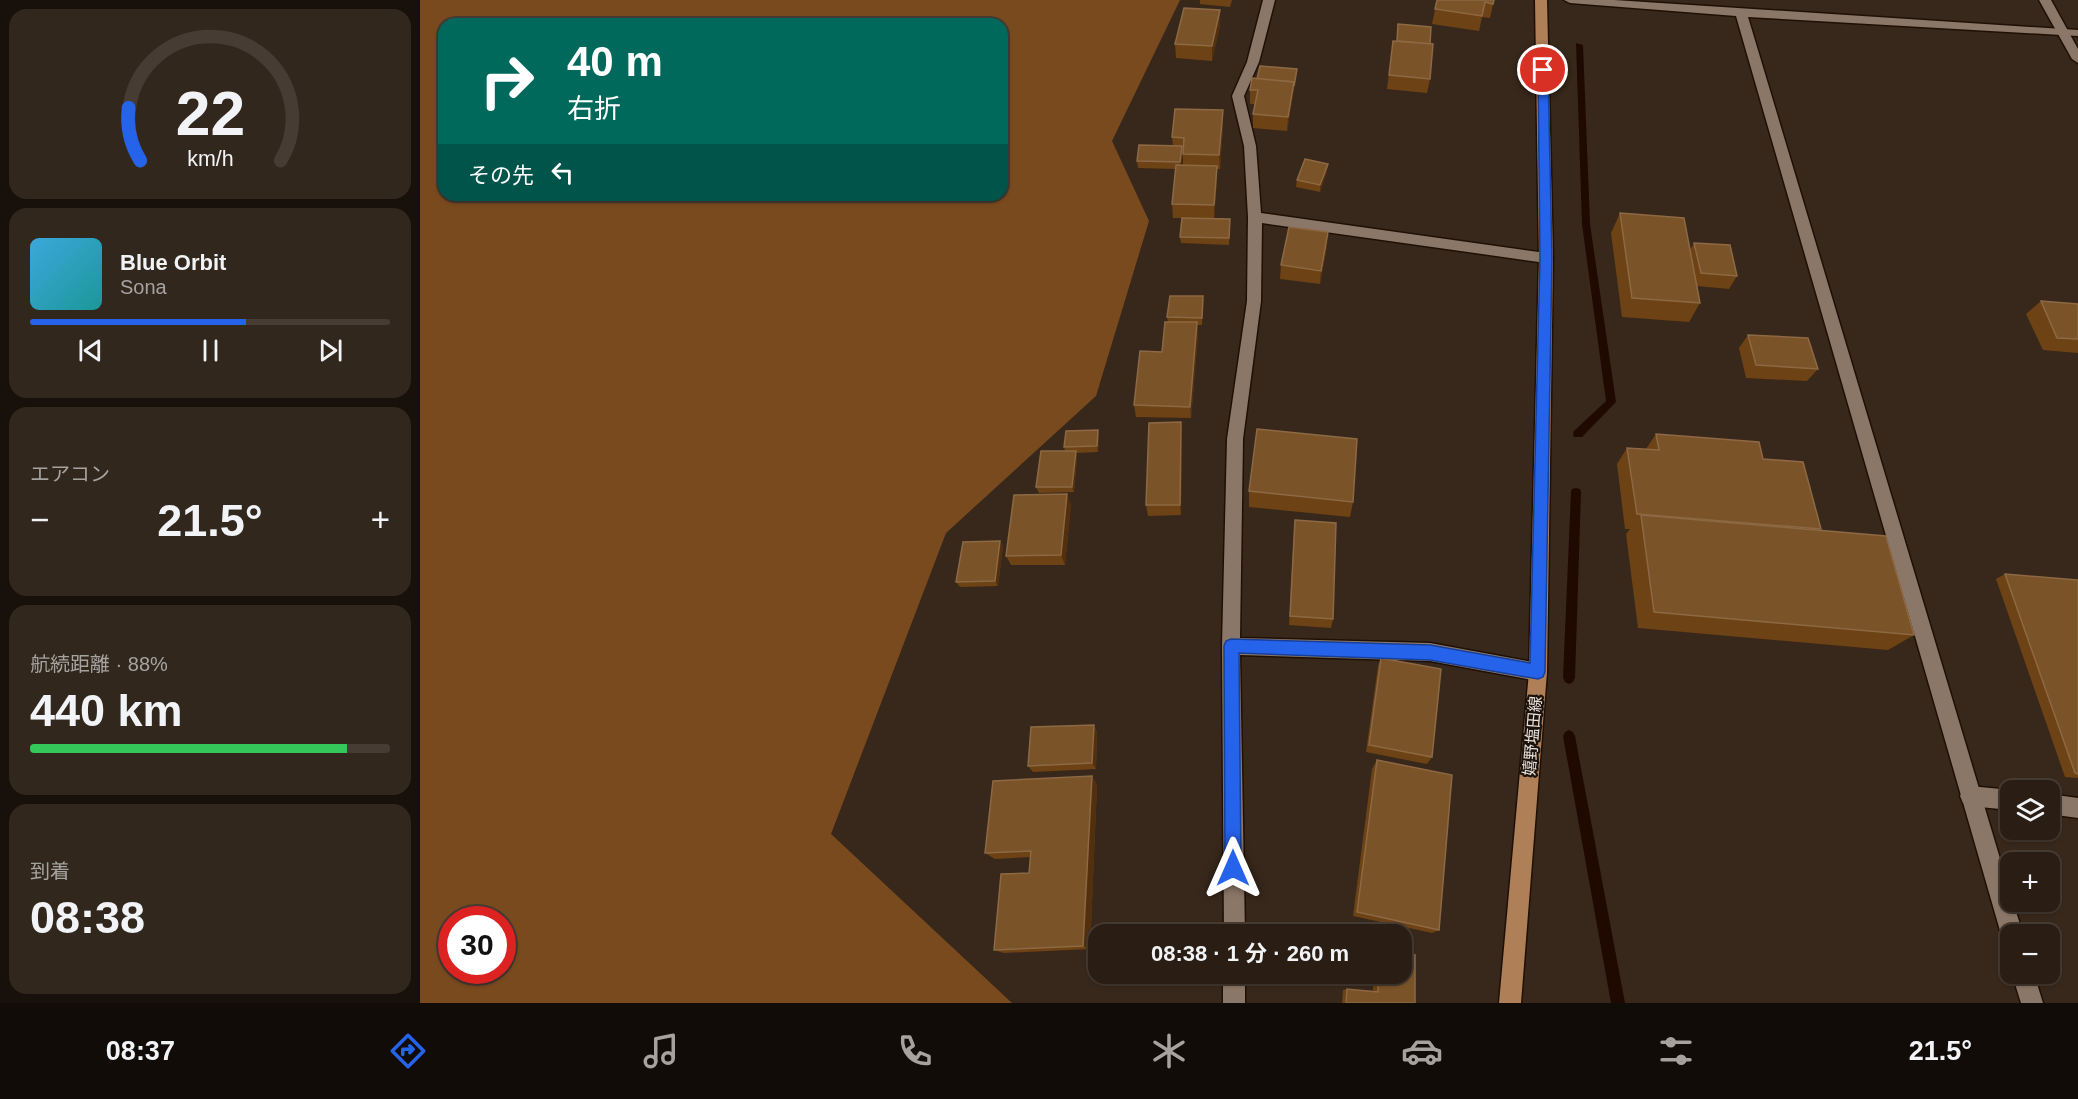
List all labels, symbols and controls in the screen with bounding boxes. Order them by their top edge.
text: 40 m [567,38,663,85]
icon: right [468,42,546,120]
pin [1517,44,1568,95]
icon: arrive [1526,53,1559,86]
text: 22 [175,79,245,148]
text: 右折 [567,94,621,124]
text: km/h [187,147,233,171]
icon: left [546,156,579,189]
text: その先 [468,163,534,188]
text: Blue Orbit [120,250,226,275]
text: Sona [120,276,167,298]
icon: previous [74,334,107,367]
icon: pause [194,334,227,367]
icon: next [314,334,347,367]
text: エアコン [30,463,110,485]
text: 21.5° [157,495,263,546]
text: − [30,501,49,538]
text: + [371,501,390,538]
text: 航続距離 · 88% [30,653,168,675]
text: 440 km [30,685,183,736]
street label: 嬉野塩田線 [1521,695,1544,777]
map controls [2000,780,2060,984]
button: layers [2000,780,2060,840]
position arrow [1201,836,1265,900]
button: + [2000,852,2060,912]
text: 到着 [30,860,70,882]
text: 08:38 [30,892,145,943]
speed limit sign: 30 [438,906,516,984]
button: − [2000,924,2060,984]
text: 08:38 · 1 分 · 260 m [1151,941,1349,966]
icon: directions [387,1030,429,1072]
icon: music [640,1030,682,1072]
icon: phone [894,1030,936,1072]
icon: climate [1148,1030,1190,1072]
icon: car [1401,1030,1443,1072]
icon: filters [1655,1030,1697,1072]
text: 08:37 [106,1036,175,1066]
text: 21.5° [1909,1036,1972,1066]

